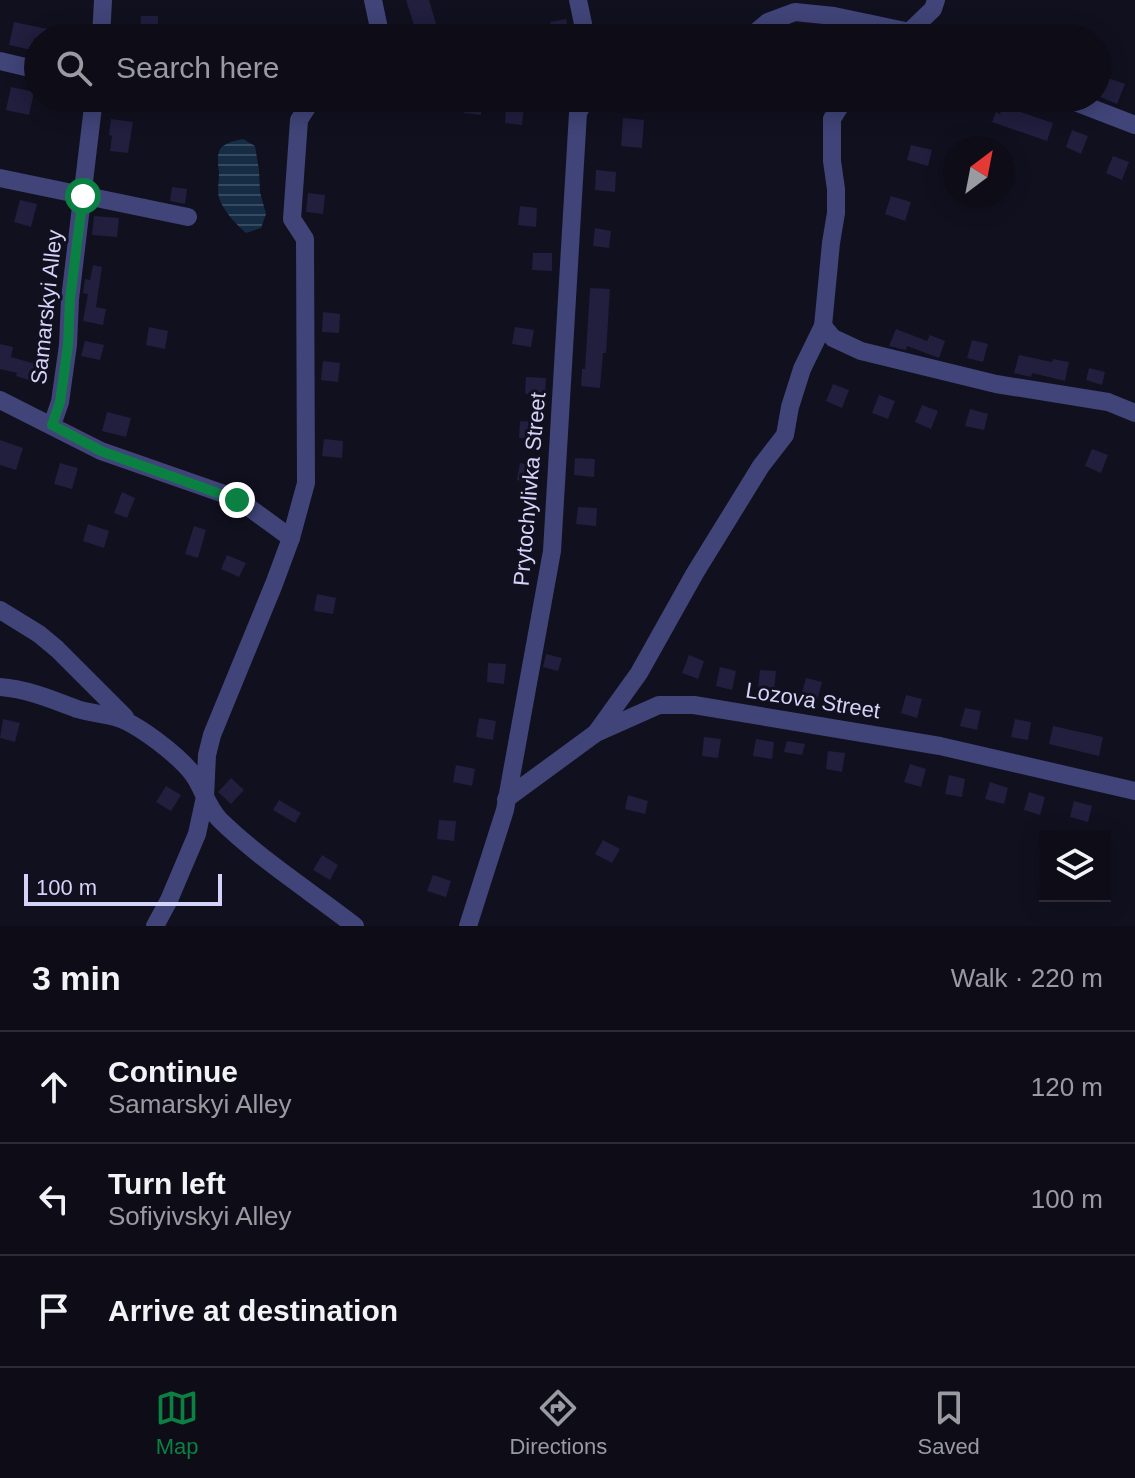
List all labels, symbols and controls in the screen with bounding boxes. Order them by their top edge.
search box [24,24,1111,112]
icon: search [52,46,96,90]
text: Search here [116,51,279,84]
north arrow [943,136,1015,208]
route start [65,178,101,214]
street label: Samarskyi Alley [26,229,67,386]
street label: Prytochylivka Street [509,391,550,587]
route end [219,482,255,518]
street label: Lozova Street [744,678,882,723]
map controls [1039,830,1111,902]
button: layers [1039,830,1111,902]
scale bar [24,870,222,906]
text: 100 m [36,875,97,900]
text: 3 min [32,959,121,997]
text: Walk · 220 m [951,963,1103,993]
text: Continue [108,1055,238,1088]
icon: ahead [32,1065,76,1109]
text: 120 m [1031,1072,1103,1102]
text: Samarskyi Alley [108,1089,292,1119]
text: Turn left [108,1167,226,1200]
icon: left [32,1177,76,1221]
text: 100 m [1031,1184,1103,1214]
text: Sofiyivskyi Alley [108,1201,292,1231]
icon: arrive [32,1289,76,1333]
text: Arrive at destination [108,1294,398,1327]
tab: Map [155,1386,199,1460]
tab: Directions [509,1386,607,1460]
tab: Saved [917,1386,980,1460]

